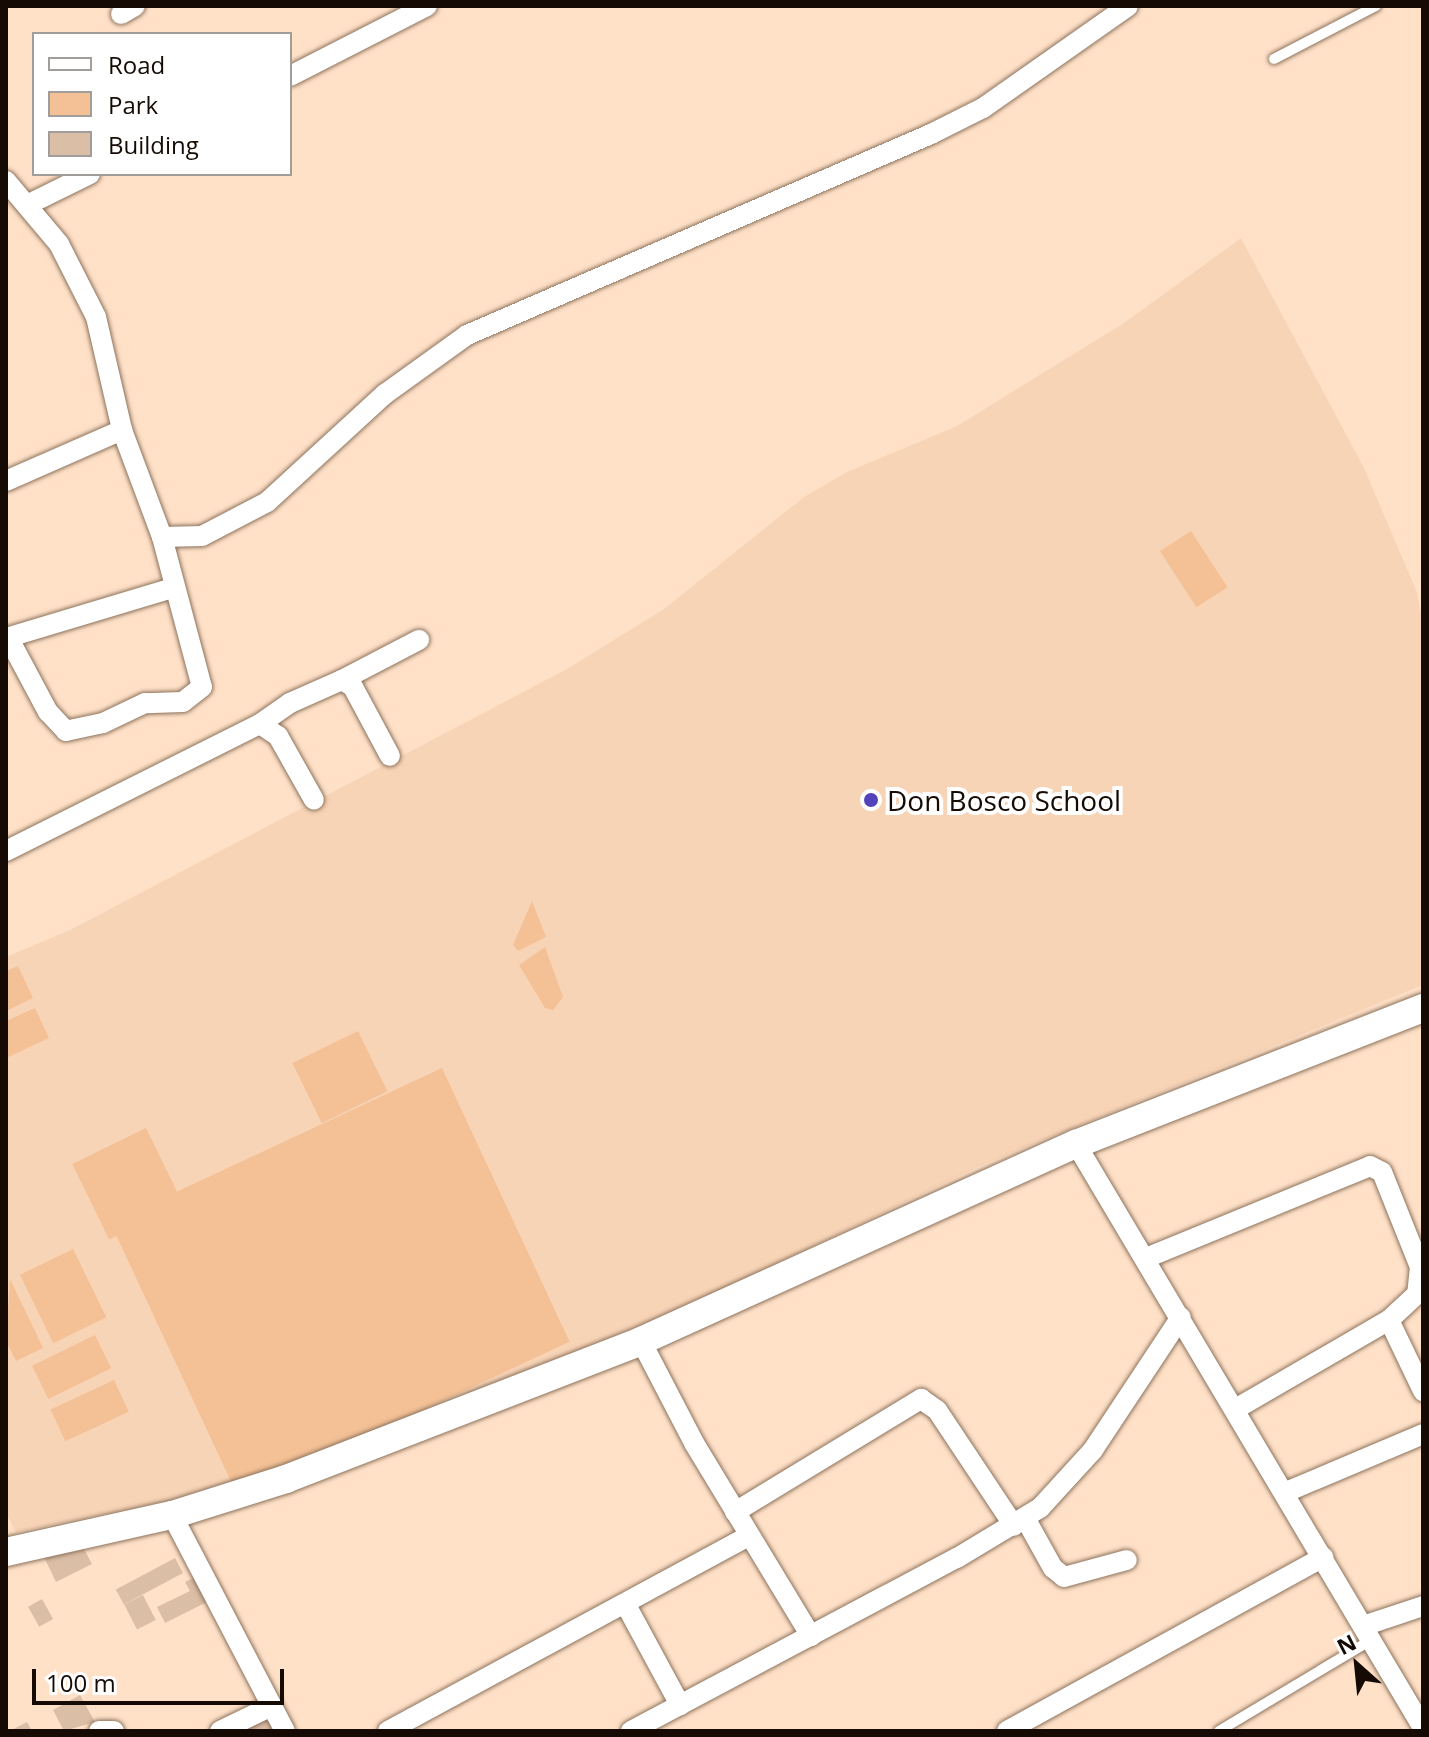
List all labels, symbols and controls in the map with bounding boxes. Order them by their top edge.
legend [32,32,292,176]
text: Road [108,48,165,81]
text: Park [108,88,158,121]
text: Building [108,128,199,161]
place label: Don Bosco School [887,783,1121,817]
marker: Don Bosco School [862,791,880,809]
north arrow [1317,1625,1397,1705]
text: N [1331,1626,1361,1661]
scale bar [36,1653,288,1703]
text: 100 m [46,1666,116,1699]

